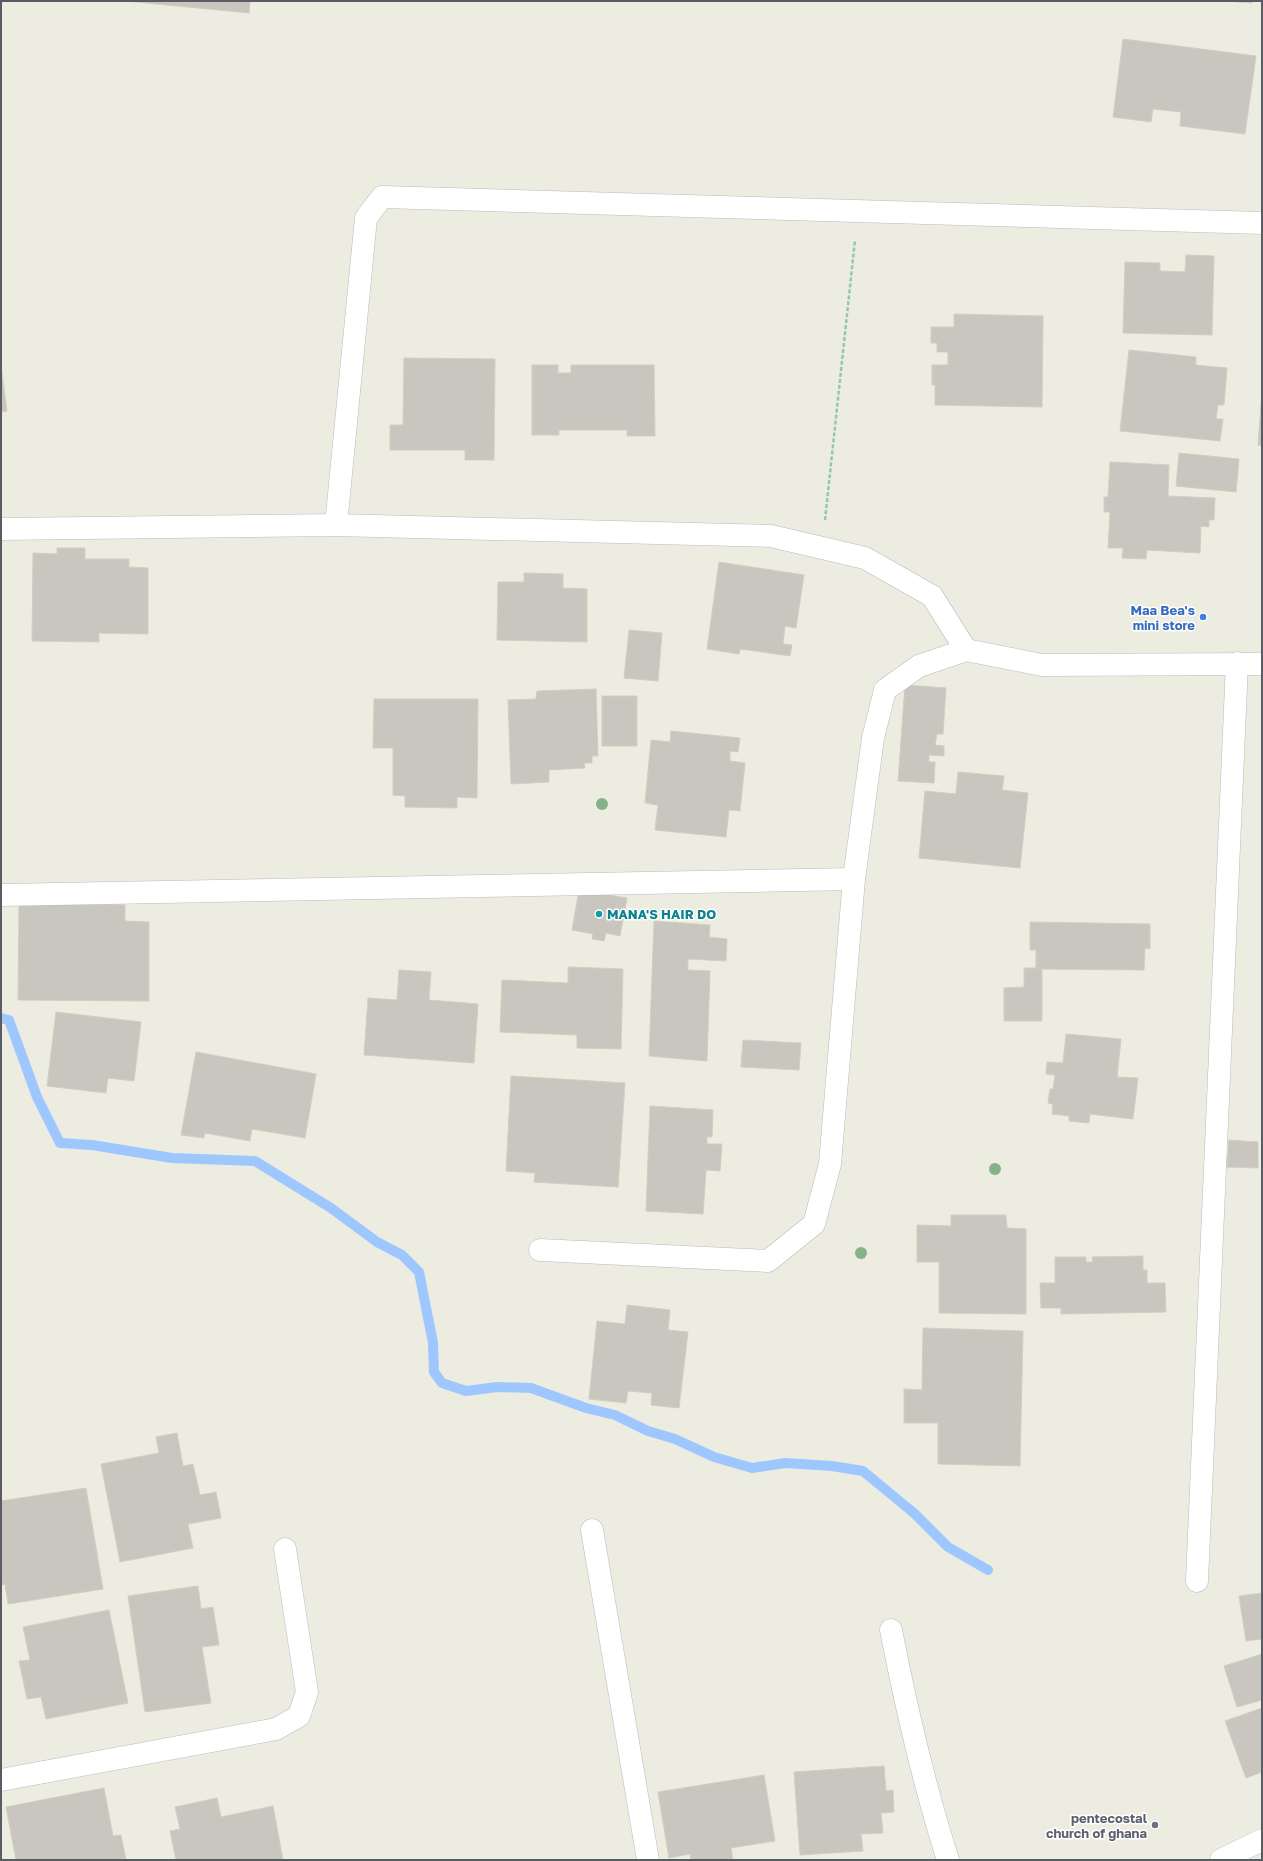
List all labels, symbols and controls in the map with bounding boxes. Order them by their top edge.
place label: Maa Bea's mini store [1130,602,1195,633]
marker: Maa Bea's mini store [1198,612,1208,622]
place label: MANA'S HAIR DO [607,906,716,922]
marker: MANA'S HAIR DO [594,909,604,919]
place label: pentecostal church of ghana [1046,1810,1148,1841]
marker: pentecostal church of ghana [1150,1820,1160,1830]

